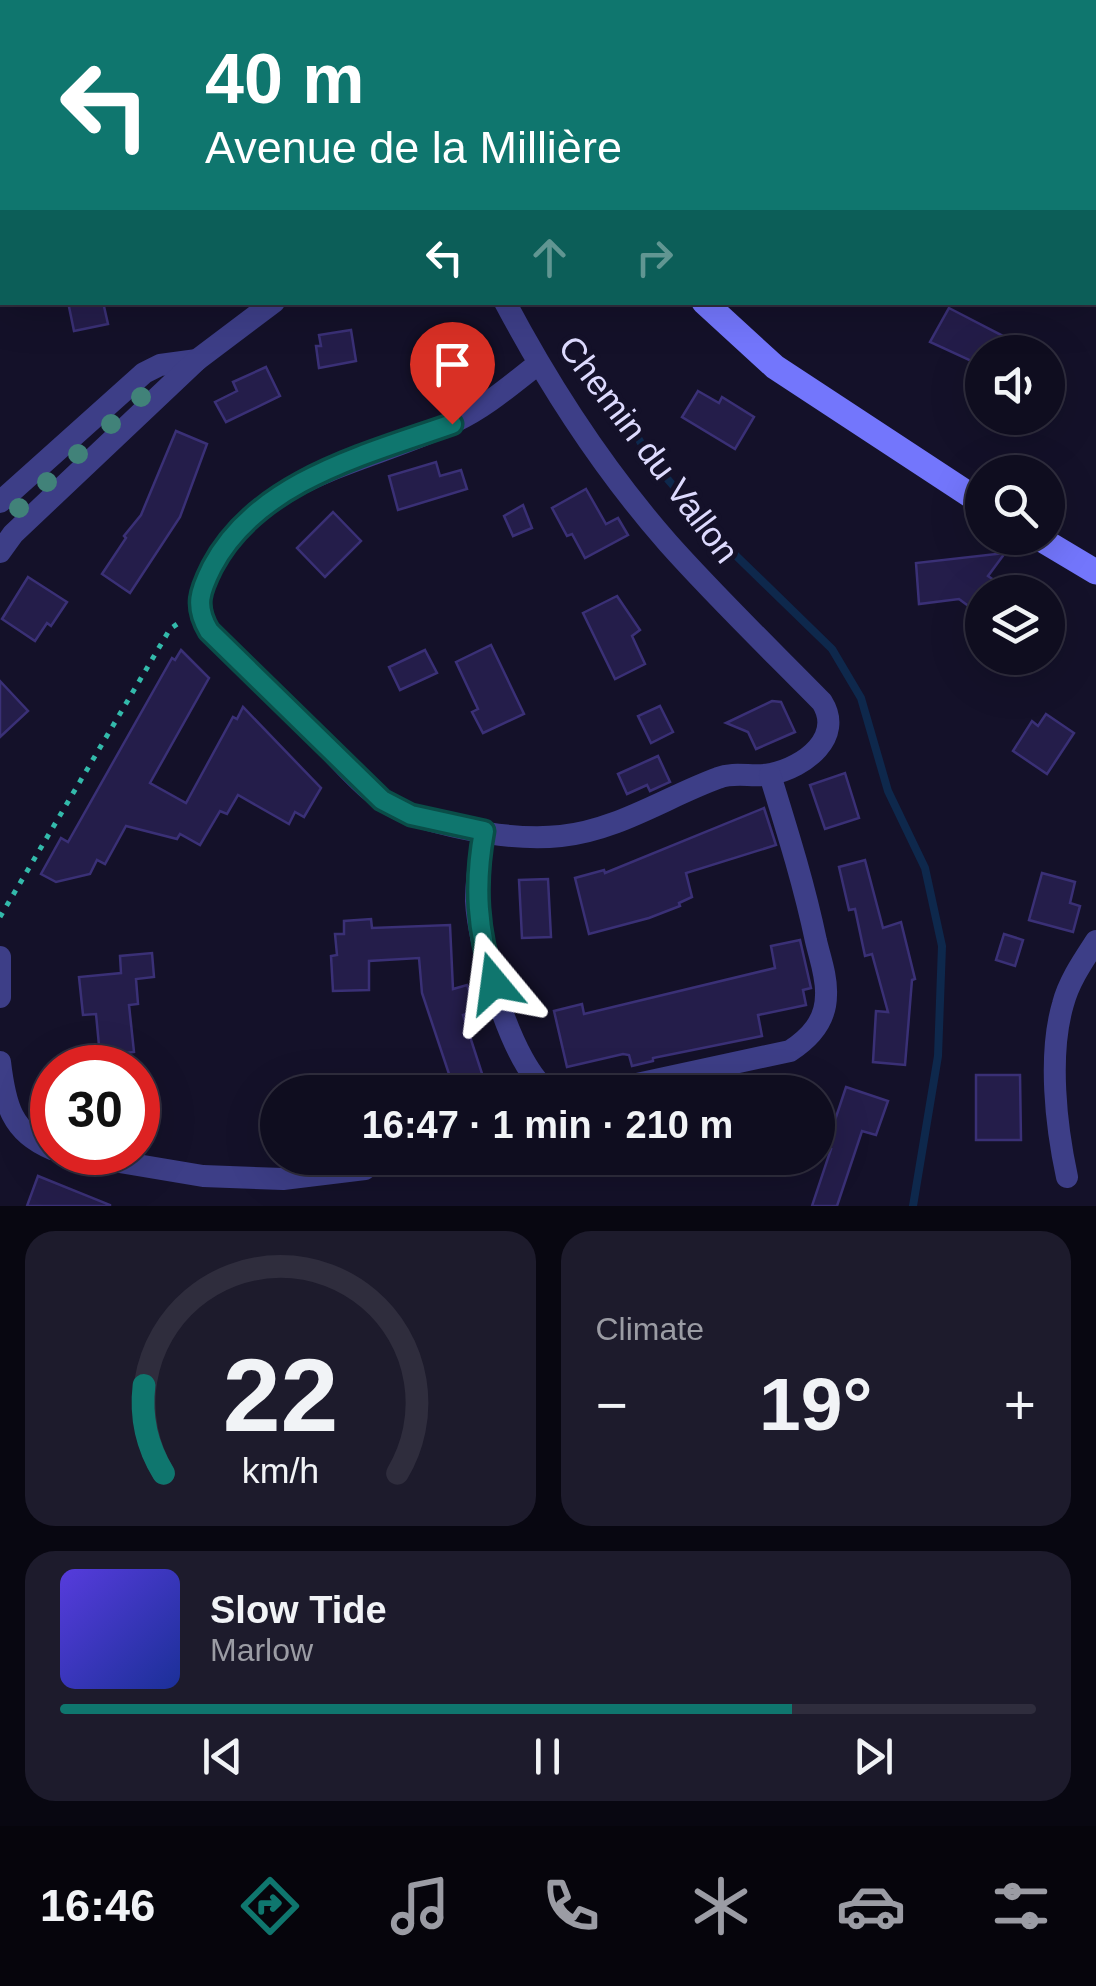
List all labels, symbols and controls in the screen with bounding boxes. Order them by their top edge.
icon: left [40,40,170,170]
text: 40 m [205,40,365,118]
text: Avenue de la Millière [205,122,622,173]
icon: left [417,230,472,285]
icon: ahead [522,230,577,285]
icon: right [627,230,682,285]
pin [410,322,495,425]
street label: Chemin du Vallon [551,328,747,570]
map controls [965,335,1065,675]
button: sound [965,335,1065,435]
icon: arrive [425,337,480,392]
button: search [965,455,1065,555]
button: layers [965,575,1065,675]
position arrow [442,931,546,1035]
speed limit sign: 30 [30,1045,160,1175]
text: 16:47 · 1 min · 210 m [362,1104,733,1146]
text: Climate [596,1311,704,1347]
text: 22 [222,1337,338,1453]
text: 19° [759,1362,872,1446]
text: − [596,1374,628,1436]
text: + [1004,1374,1036,1436]
text: km/h [242,1451,319,1491]
text: Slow Tide [210,1589,387,1631]
text: Marlow [210,1632,313,1668]
icon: previous [195,1729,250,1784]
icon: pause [520,1729,575,1784]
icon: next [846,1729,901,1784]
icon: directions [235,1871,305,1941]
icon: music [385,1871,455,1941]
icon: phone [536,1871,606,1941]
icon: climate [686,1871,756,1941]
icon: car [836,1871,906,1941]
icon: filters [986,1871,1056,1941]
text: 16:46 [40,1880,155,1931]

